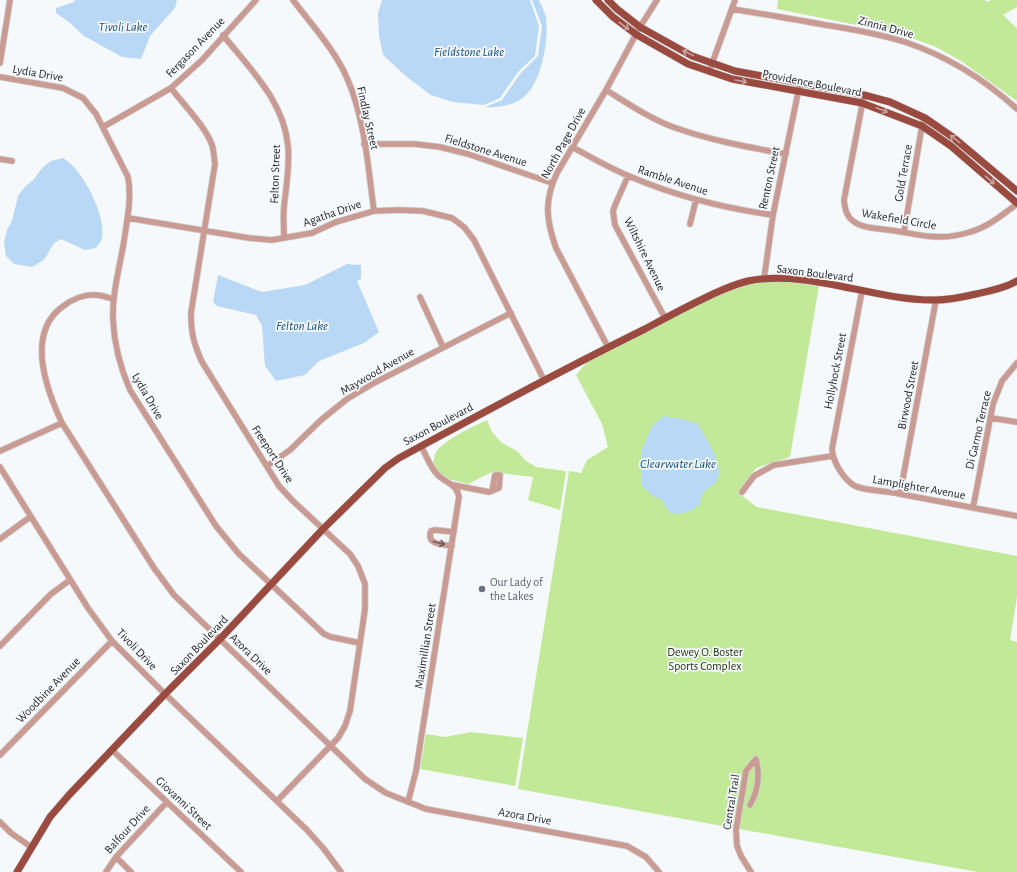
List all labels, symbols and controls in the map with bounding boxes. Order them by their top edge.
street label: Fergason Avenue [163,14,227,80]
street label: Zinnia Drive [857,14,915,40]
water label: Tivoli Lake [99,21,148,34]
one-way arrow [619,22,630,30]
water label: Fieldstone Lake [434,46,504,59]
one-way arrow [682,49,694,56]
street label: Lydia Drive [12,63,64,84]
street label: Providence Boulevard [761,67,863,99]
one-way arrow [734,77,747,85]
street label: Findlay Street [354,85,381,151]
street label: North Page Drive [538,105,588,181]
one-way arrow [875,107,887,115]
street label: Fieldstone Avenue [443,132,529,168]
one-way arrow [950,135,961,143]
street label: Gold Terrace [892,143,914,203]
street label: Felton Street [268,144,282,204]
street label: Renton Street [756,145,782,210]
street label: Ramble Avenue [636,163,710,197]
one-way arrow [984,175,995,184]
street label: Agatha Drive [301,197,363,229]
street label: Wakefield Circle [861,207,937,231]
street label: Wiltshire Avenue [622,215,668,293]
street label: Saxon Boulevard [776,262,854,284]
water label: Felton Lake [276,320,328,333]
street label: Hollyhock Street [822,332,849,410]
street label: Maywood Avenue [338,345,416,398]
street label: Birwood Street [895,360,921,430]
street label: Lydia Drive [129,371,166,422]
street label: Di Garmo Terrace [963,389,993,471]
street label: Saxon Boulevard [401,401,475,447]
street label: Freeport Drive [250,423,296,485]
water label: Clearwater Lake [640,458,716,471]
street label: Lamplighter Avenue [872,473,966,501]
one-way arrow [432,540,445,547]
place label: Our Lady of the Lakes [490,576,544,602]
marker: Our Lady of the Lakes [477,584,487,594]
street label: Maximillian Street [412,602,438,690]
street label: Saxon Boulevard [168,613,230,677]
street label: Tivoli Drive [114,626,160,672]
street label: Azora Drive [228,631,274,677]
park label: Dewey O. Boster Sports Complex [667,646,743,672]
street label: Woodbine Avenue [14,655,82,725]
street label: Central Trail [721,773,741,831]
street label: Giovanni Street [154,774,214,832]
street label: Balfour Drive [102,802,152,856]
street label: Azora Drive [497,805,553,827]

